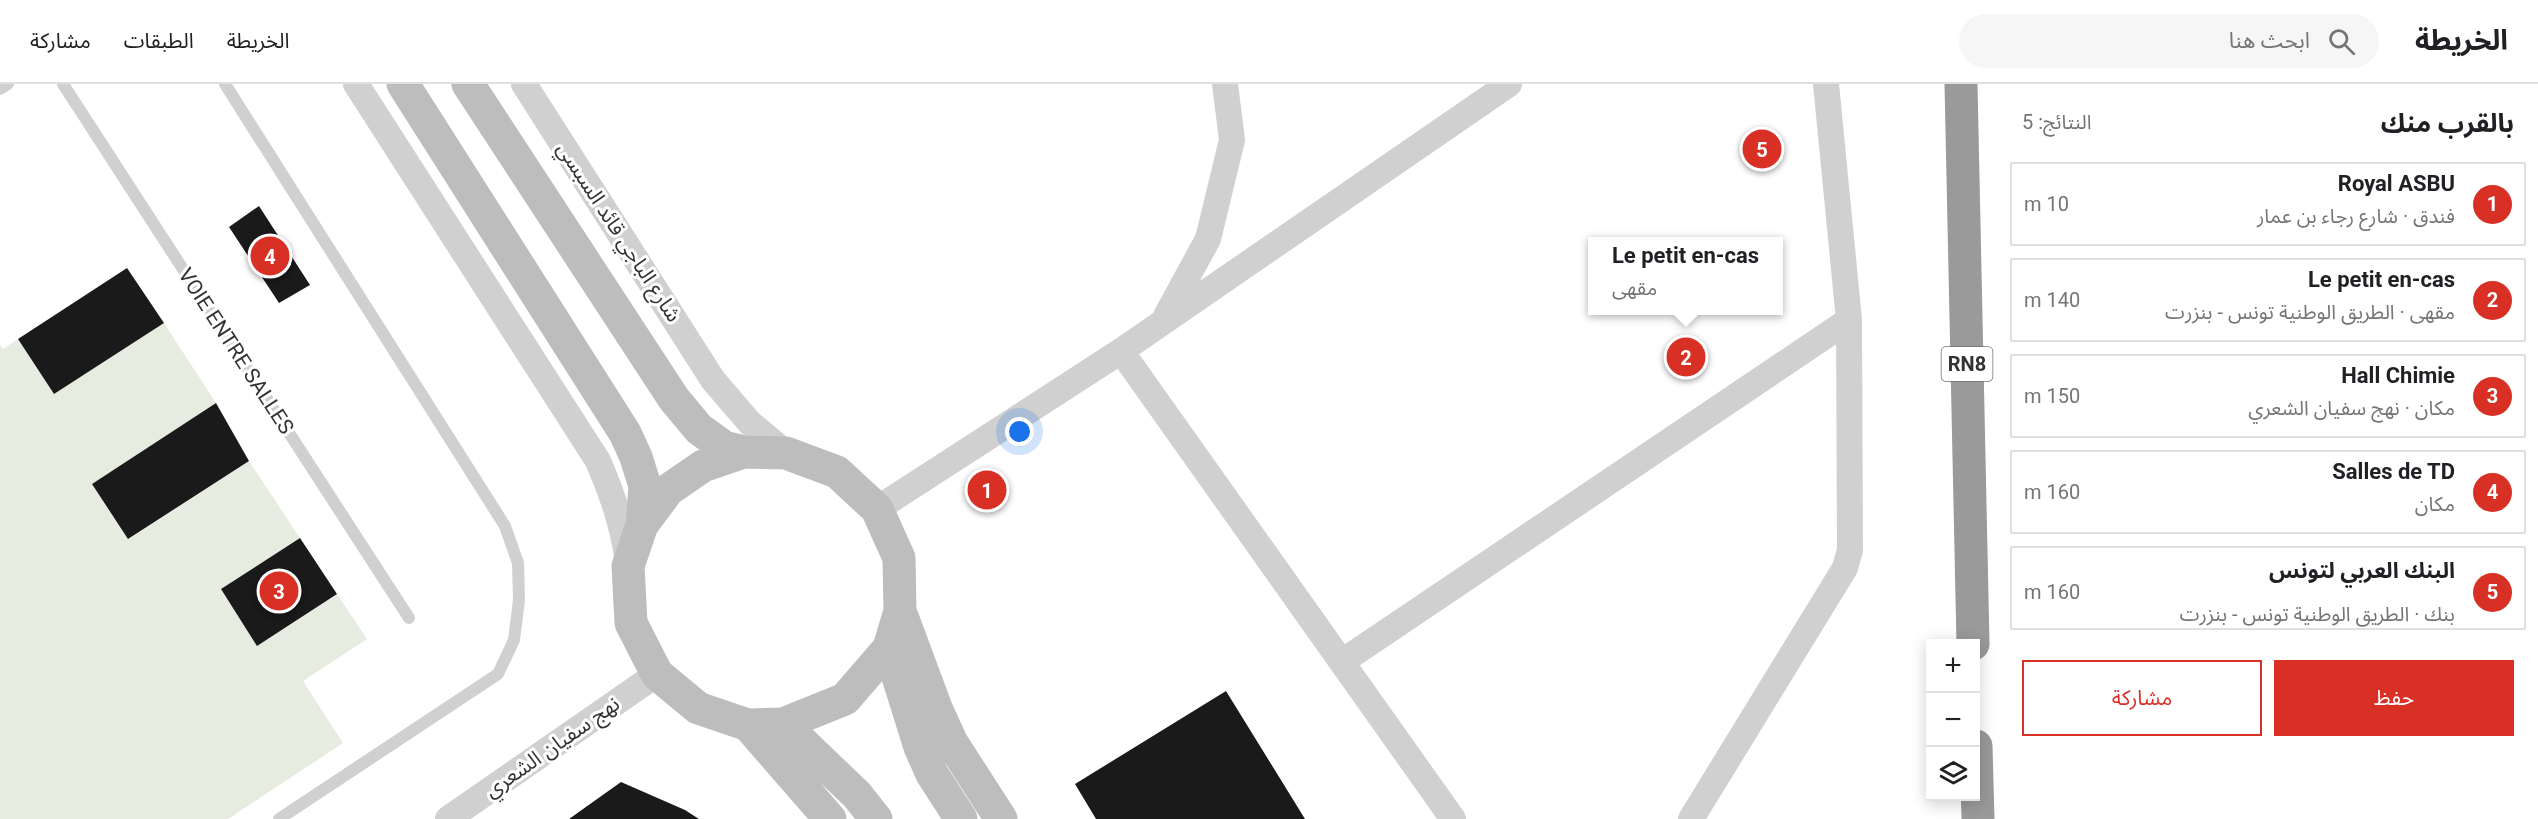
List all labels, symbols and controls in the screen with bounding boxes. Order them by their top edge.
search box [1959,14,2379,68]
text: الخريطة [2415,24,2508,57]
icon: search [2325,25,2358,58]
text: ابحث هنا [2229,28,2310,53]
text: مشاركة [30,29,91,53]
text: الطبقات [124,29,194,53]
text: الخريطة [227,29,290,53]
text: بالقرب منك [2381,108,2514,138]
text: النتائج: 5 [2022,110,2092,134]
pin: 5 [1742,126,1782,172]
street label: شارع الباجي قائد السبسي [549,138,686,328]
text: Royal ASBU [2338,171,2455,196]
text: 10 m [2024,192,2069,216]
text: 1 [2487,192,2498,216]
text: فندق · شارع رجاء بن عمار [2257,204,2455,228]
pin: 4 [250,234,290,279]
popup [1588,237,1783,315]
text: Le petit en-cas [1612,243,1759,268]
street label: VOIE ENTRE SALLES [173,264,299,438]
text: Le petit en-cas [2308,267,2455,292]
text: مقهى [1612,276,1657,300]
text: 140 m [2024,288,2080,312]
text: 2 [2487,288,2498,312]
text: مقهى · الطريق الوطنية تونس - بنزرت [2165,300,2455,324]
pin: 2 [1666,334,1706,380]
road number: RN8 [1942,347,1992,381]
text: Hall Chimie [2341,363,2455,388]
text: 150 m [2024,384,2080,408]
text: 3 [2487,384,2498,408]
text: مكان · نهج سفيان الشعري [2248,396,2455,420]
your location [1005,417,1034,446]
text: Salles de TD [2332,459,2455,484]
pin: 1 [968,468,1006,512]
text: 160 m [2024,480,2080,504]
text: 4 [2487,480,2498,504]
text: مكان [2415,492,2455,516]
text: البنك العربي لتونس [2269,558,2455,583]
pin: 3 [260,568,298,614]
text: 160 m [2024,580,2080,604]
text: 5 [2487,580,2498,604]
text: بنك · الطريق الوطنية تونس - بنزرت [2180,602,2455,626]
map controls [1926,639,1980,801]
button: + [1926,639,1980,693]
button: مشاركة [2022,660,2262,736]
button: حفظ [2274,660,2514,736]
street label: نهج سفيان الشعري [480,692,626,806]
button: − [1926,693,1980,747]
button: layers [1926,747,1980,801]

